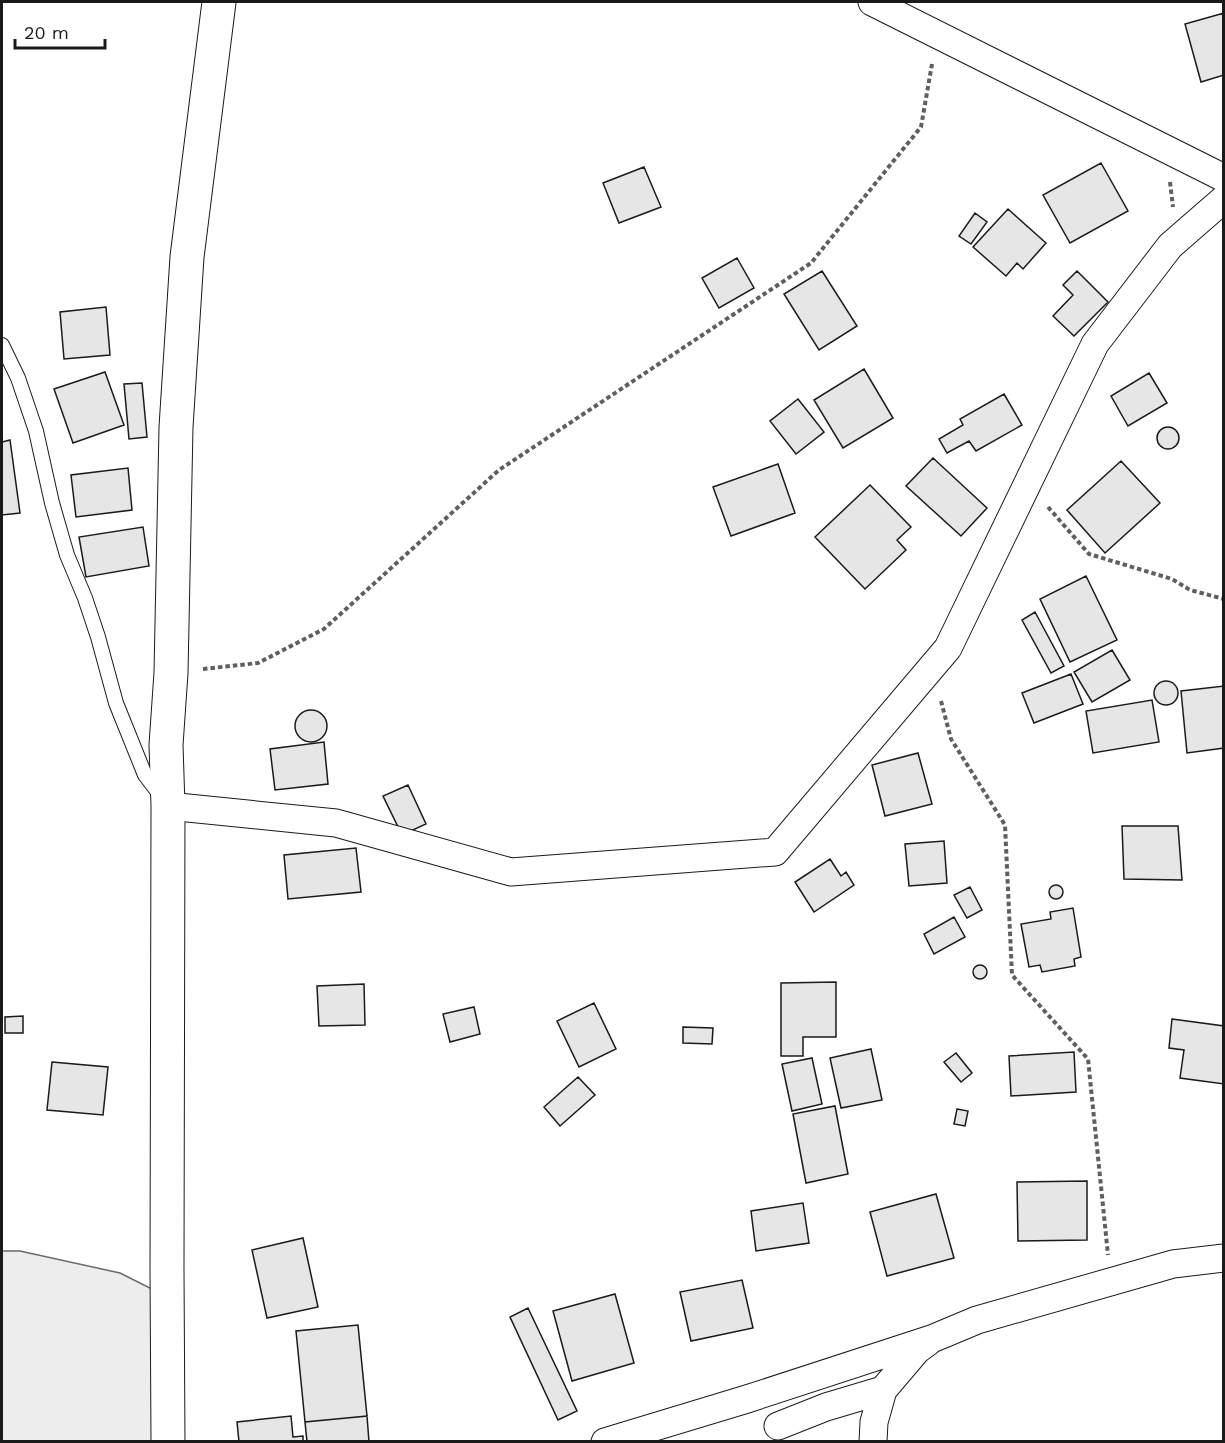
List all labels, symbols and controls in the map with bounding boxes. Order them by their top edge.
scale bar [15,12,105,50]
text: 20 m [24,22,69,43]

